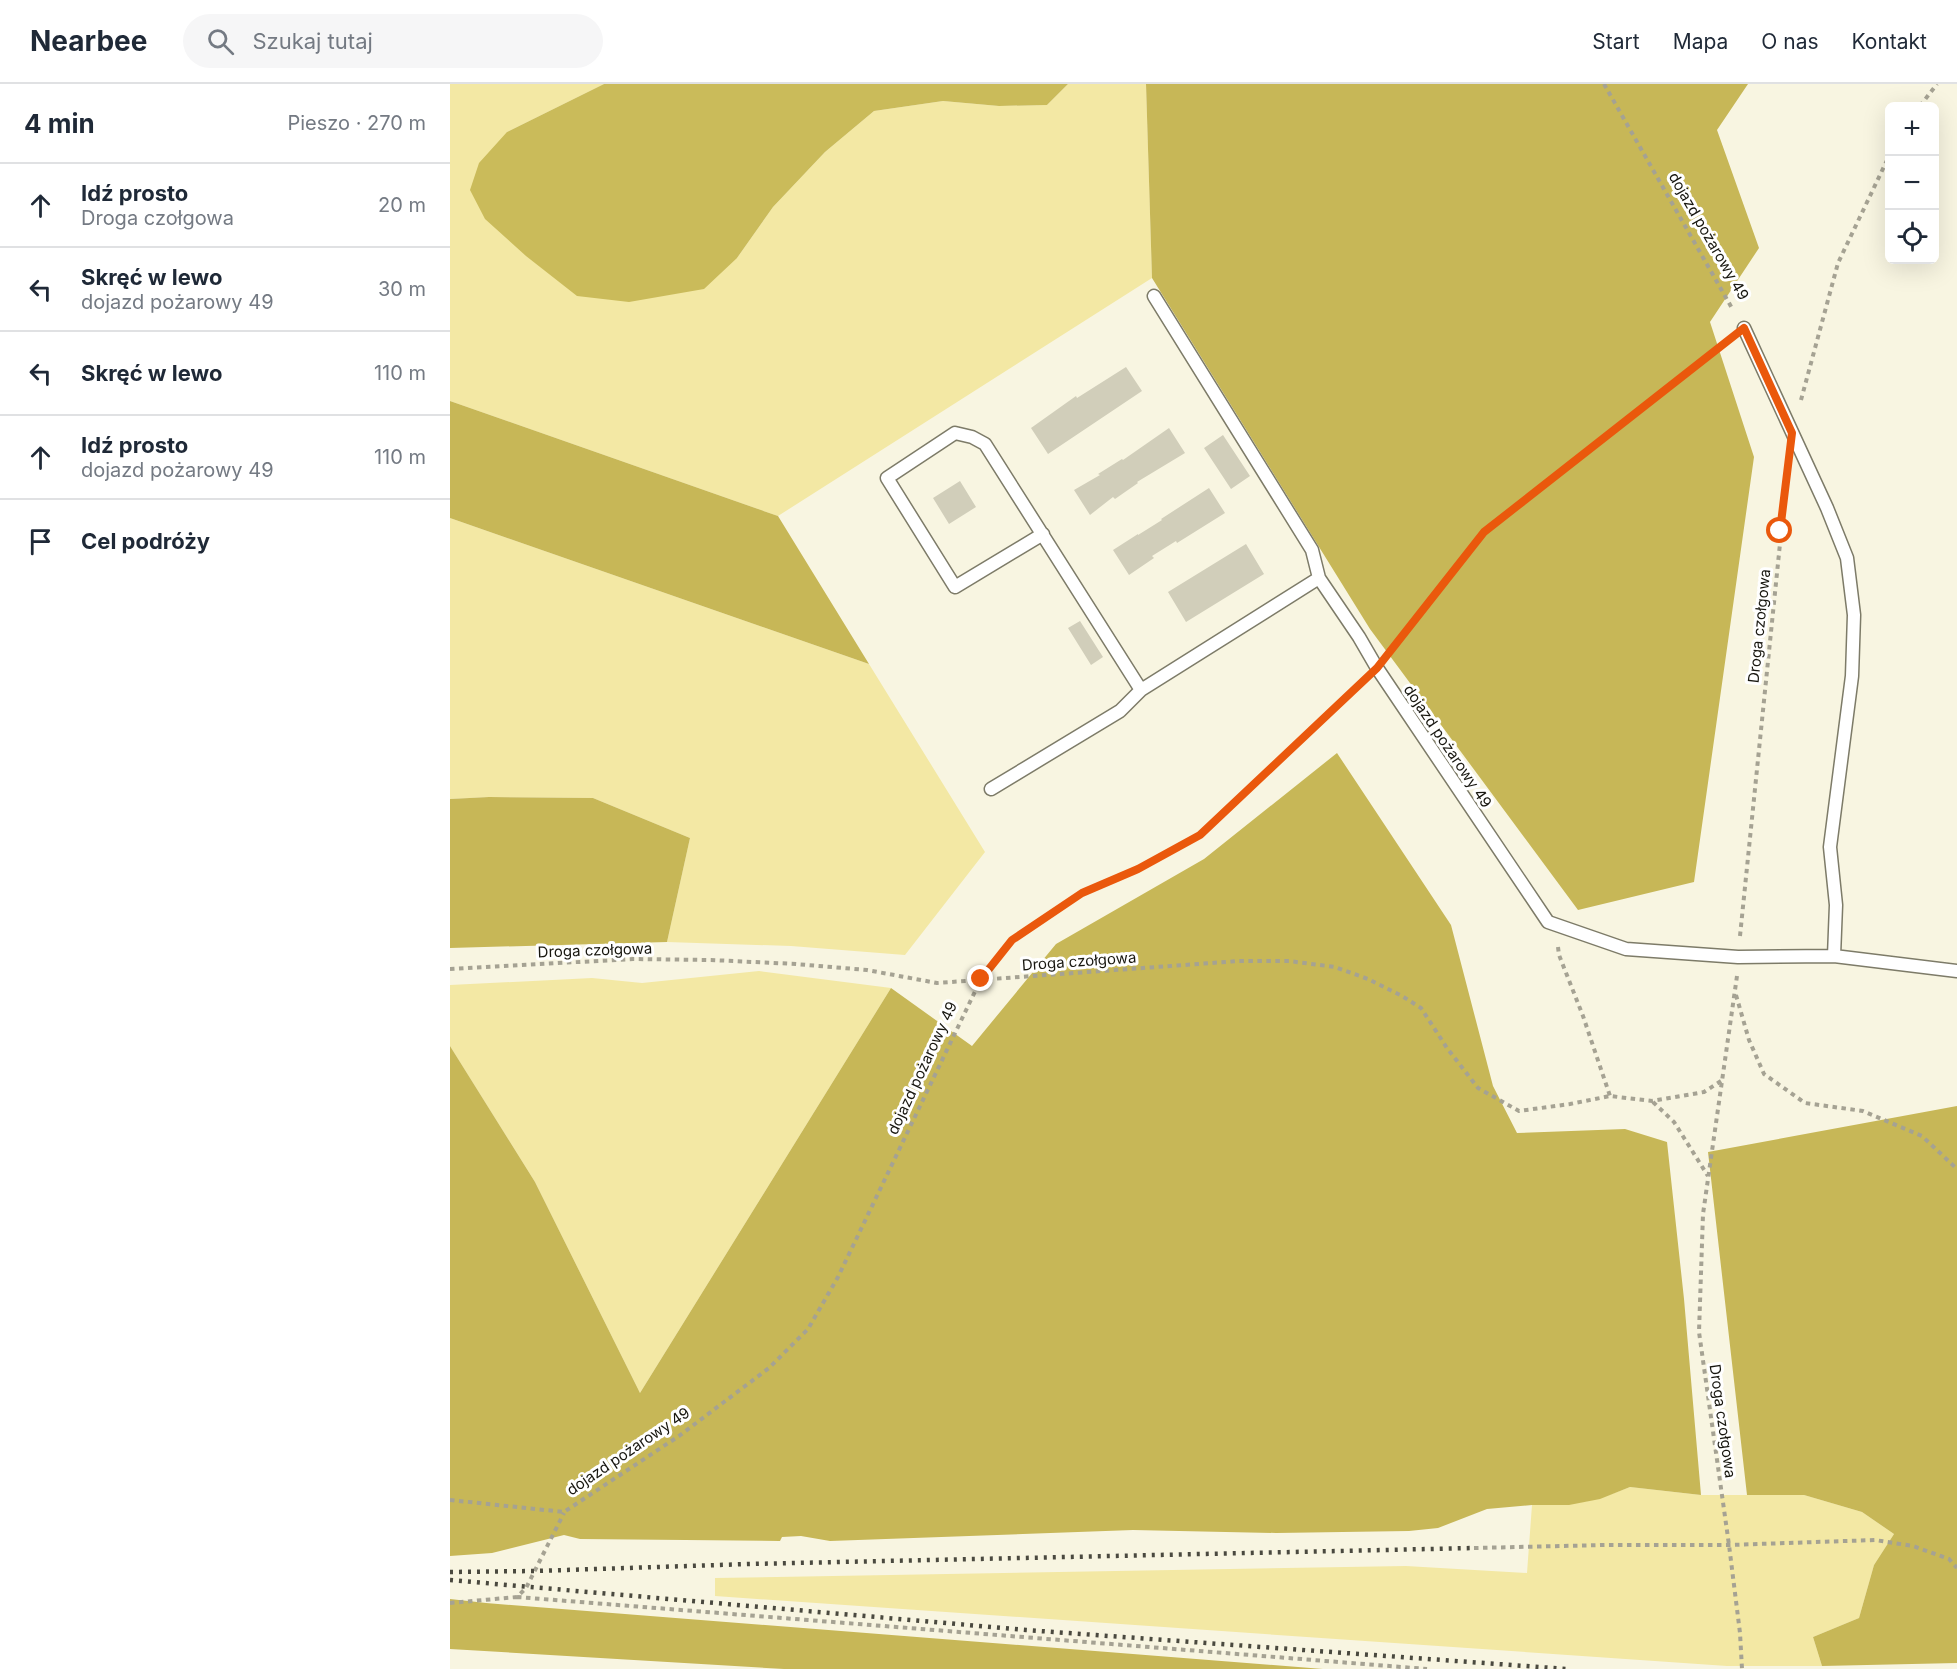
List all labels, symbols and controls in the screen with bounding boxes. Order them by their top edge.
search box [183,14,603,68]
text: Nearbee [30,24,147,58]
icon: search [204,25,237,58]
text: Szukaj tutaj [252,28,373,54]
text: Start [1592,29,1640,54]
text: Mapa [1673,29,1728,54]
text: O nas [1761,29,1819,54]
text: Kontakt [1852,29,1927,54]
map controls [1885,102,1939,264]
button: + [1885,102,1939,156]
text: 4 min [24,108,95,139]
text: Pieszo · 270 m [287,111,426,135]
button: − [1885,156,1939,210]
street label: dojazd pożarowy 49 [1665,169,1753,303]
text: Idź prosto [81,180,188,206]
icon: ahead [24,189,57,222]
text: 20 m [378,193,426,217]
text: Droga czołgowa [81,206,234,230]
button: locate [1885,210,1939,264]
text: Skręć w lewo [81,264,222,290]
icon: left [24,273,57,306]
text: 30 m [378,277,426,301]
text: dojazd pożarowy 49 [81,290,274,314]
icon: left [24,357,57,390]
text: Skręć w lewo [81,360,222,386]
text: 110 m [374,361,426,385]
text: Idź prosto [81,432,188,458]
icon: ahead [24,441,57,474]
text: 110 m [374,445,426,469]
text: dojazd pożarowy 49 [81,458,274,482]
route start [1766,517,1792,543]
icon: arrive [24,525,57,558]
text: Cel podróży [81,528,210,554]
street label: Droga czołgowa [1744,568,1774,684]
street label: dojazd pożarowy 49 [1400,681,1496,811]
street label: Droga czołgowa [537,939,653,961]
street label: Droga czołgowa [1021,948,1137,974]
route end [967,965,993,991]
street label: dojazd pożarowy 49 [883,999,961,1137]
street label: Droga czołgowa [1706,1363,1740,1479]
street label: dojazd pożarowy 49 [563,1403,693,1499]

